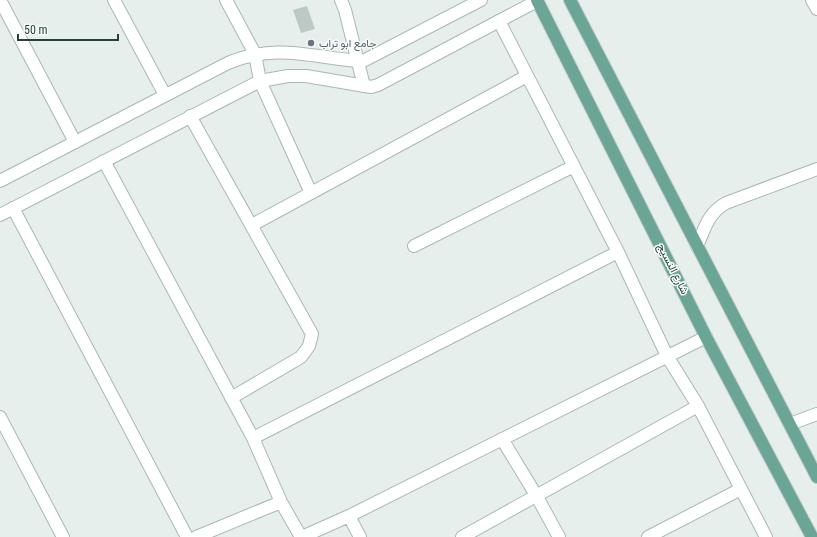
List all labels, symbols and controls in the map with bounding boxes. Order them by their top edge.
scale bar [18,16,118,42]
text: 50 m [24,23,48,37]
place label: جامع ابو تراب [319,37,377,51]
marker: جامع ابو تراب [306,38,316,48]
street label: شارع النسيج [654,241,692,297]

